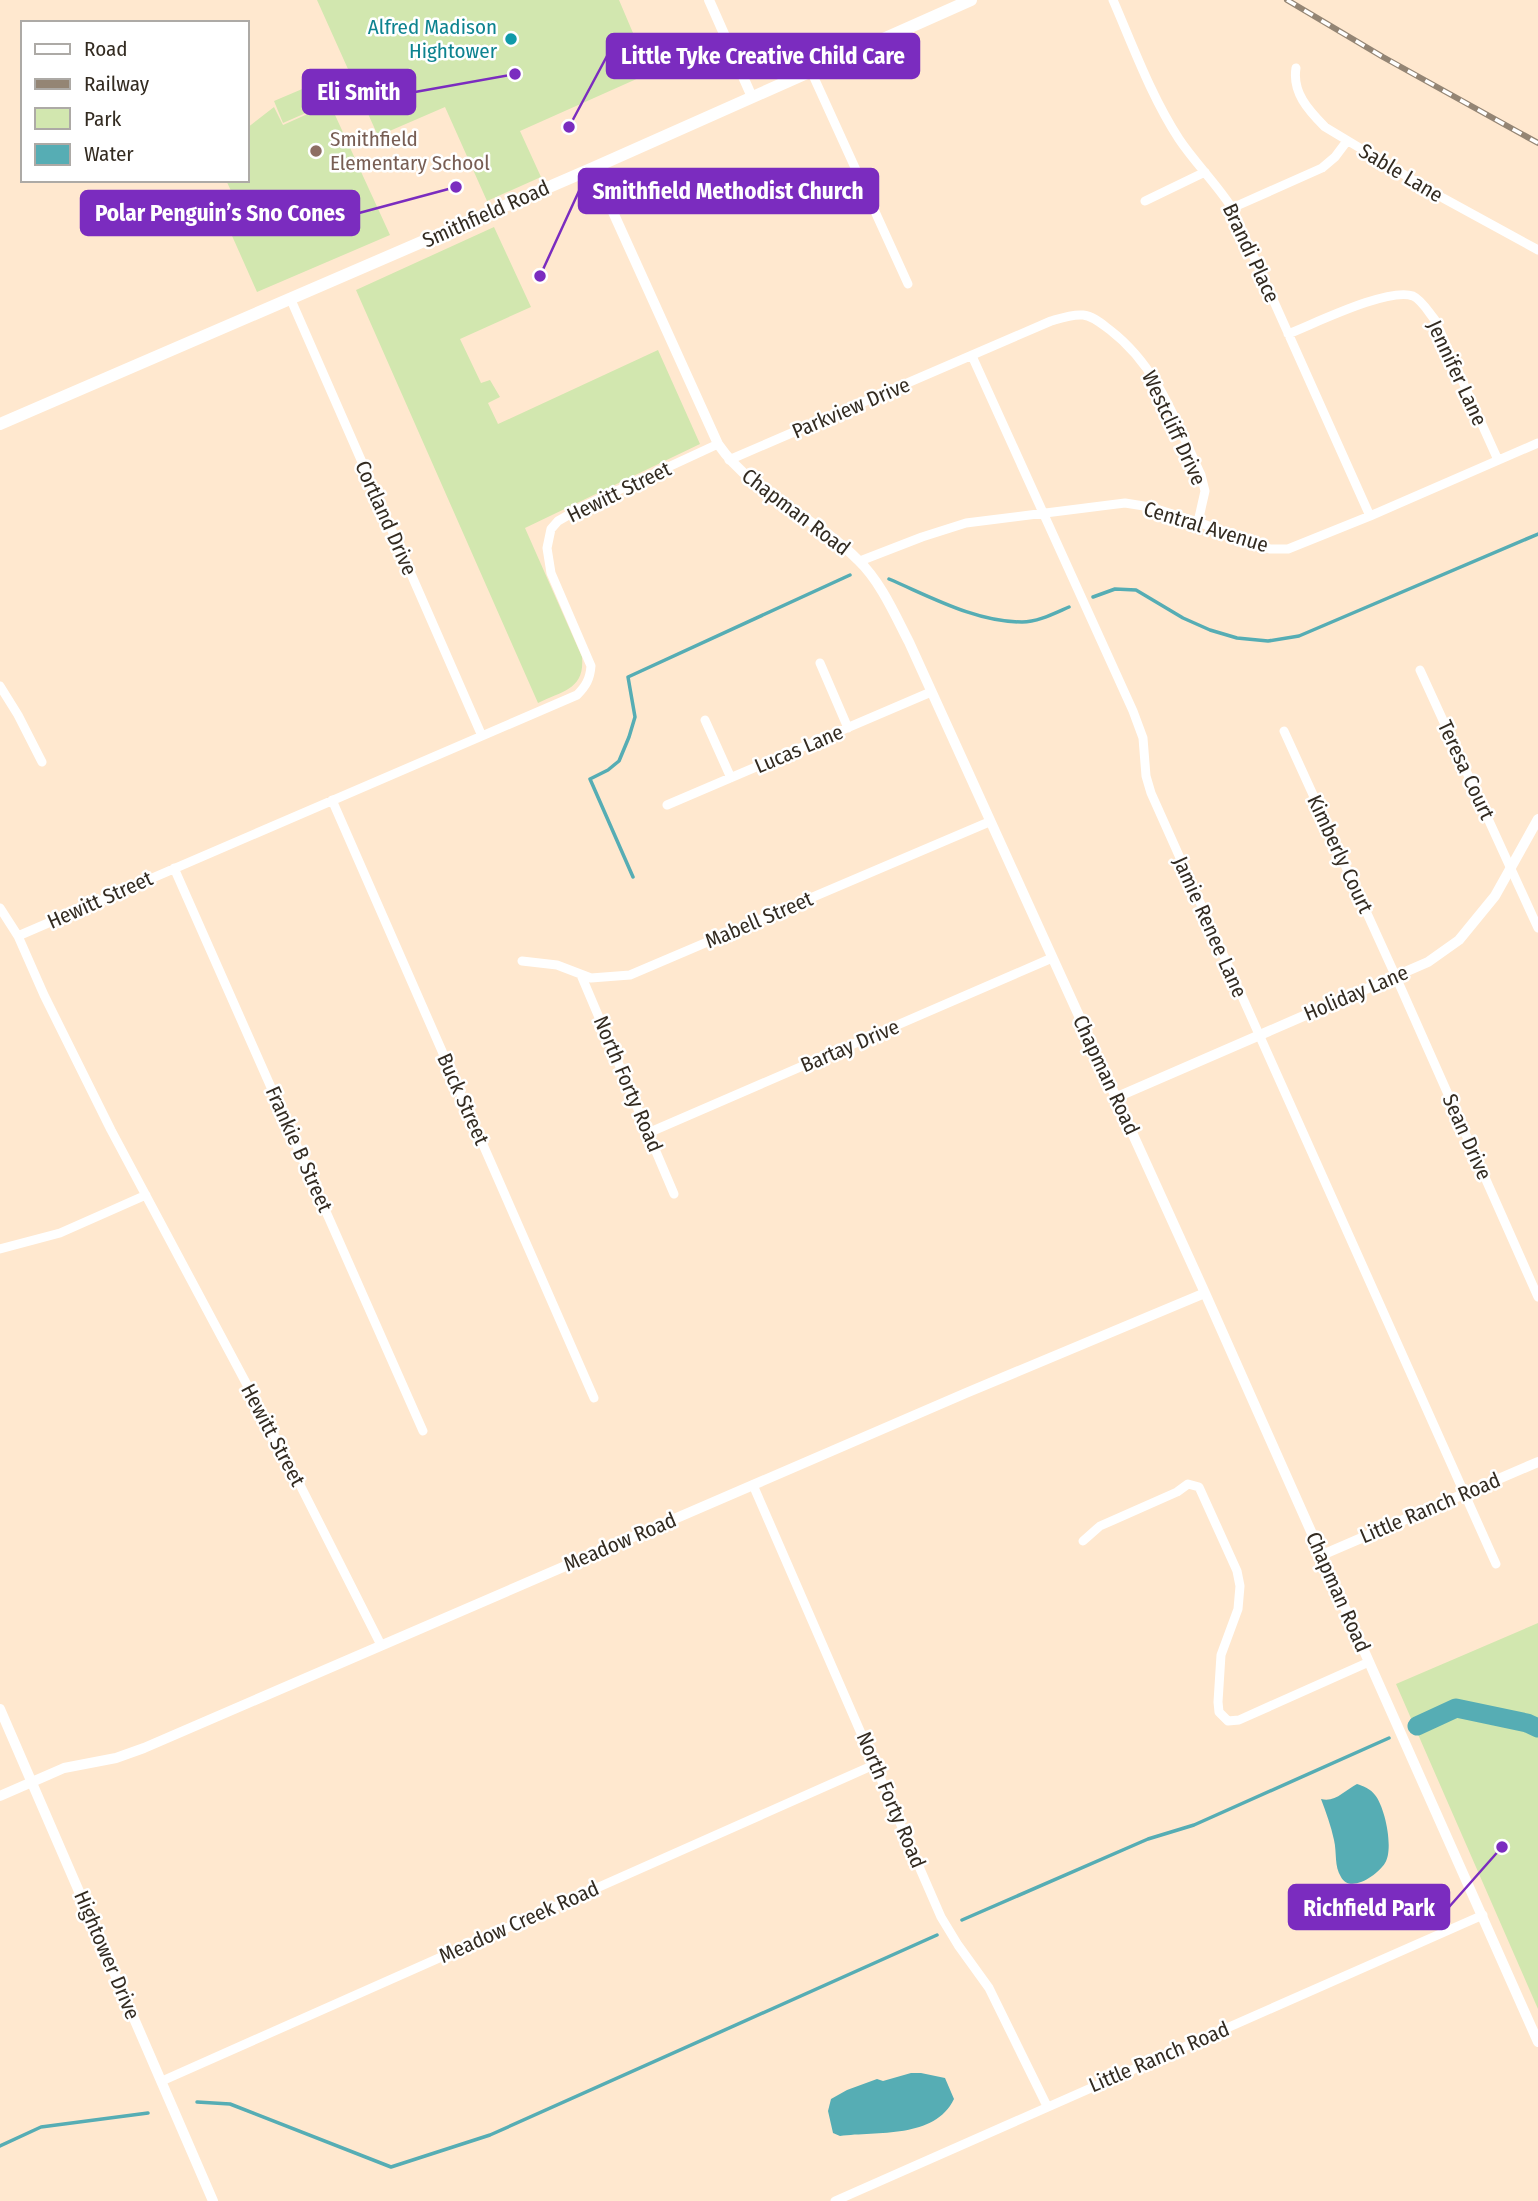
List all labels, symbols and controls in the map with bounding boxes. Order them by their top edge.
place label: Alfred Madison Hightower [368,14,498,64]
legend [21,21,248,182]
marker: Alfred Madison Hightower [503,31,519,47]
callout: Little Tyke Creative Child Care [607,34,919,78]
text: Road [84,36,128,62]
text: Little Tyke Creative Child Care [621,42,905,70]
callout: Eli Smith [303,70,415,114]
text: Railway [84,71,150,97]
text: Eli Smith [317,78,401,106]
text: Park [84,106,122,132]
place label: Smithfield Elementary School [330,126,490,176]
street label: Sable Lane [1354,138,1448,208]
text: Water [84,141,134,167]
marker: Smithfield Elementary School [308,143,324,159]
callout: Smithfield Methodist Church [579,169,878,213]
street label: Smithfield Road [418,174,554,254]
text: Smithfield Methodist Church [592,177,864,205]
callout: Polar Penguin’s Sno Cones [81,191,359,235]
text: Polar Penguin’s Sno Cones [95,199,345,227]
street label: Brandi Place [1217,199,1285,307]
street label: Jennifer Lane [1421,316,1493,430]
street label: Westcliff Drive [1136,367,1212,489]
street label: Parkview Drive [788,372,914,444]
street label: Hewitt Street [563,456,675,528]
street label: Cortland Drive [349,457,423,579]
street label: Chapman Road [737,463,855,561]
street label: Central Avenue [1141,496,1271,558]
street label: Teresa Court [1432,716,1500,824]
street label: Lucas Lane [751,719,847,779]
street label: Kimberly Court [1301,791,1379,917]
street label: Jamie Renee Lane [1167,852,1253,1002]
street label: Hewitt Street [43,865,157,935]
street label: Mabell Street [701,886,817,954]
street label: Holiday Lane [1300,959,1412,1027]
street label: Chapman Road [1067,1011,1145,1139]
street label: North Forty Road [588,1012,668,1156]
street label: Bartay Drive [797,1014,903,1078]
street label: Buck Street [431,1049,495,1149]
street label: Frankie B Street [260,1082,338,1216]
street label: Sean Drive [1437,1090,1497,1184]
street label: Hewitt Street [235,1379,311,1491]
street label: Little Ranch Road [1356,1467,1504,1549]
street label: Meadow Road [560,1507,680,1577]
street label: Chapman Road [1300,1528,1376,1656]
street label: North Forty Road [851,1728,931,1872]
street label: Meadow Creek Road [435,1875,603,1969]
callout: Richfield Park [1289,1885,1449,1929]
street label: Hightower Drive [68,1887,146,2023]
text: Richfield Park [1303,1894,1435,1922]
street label: Little Ranch Road [1085,2016,1233,2098]

